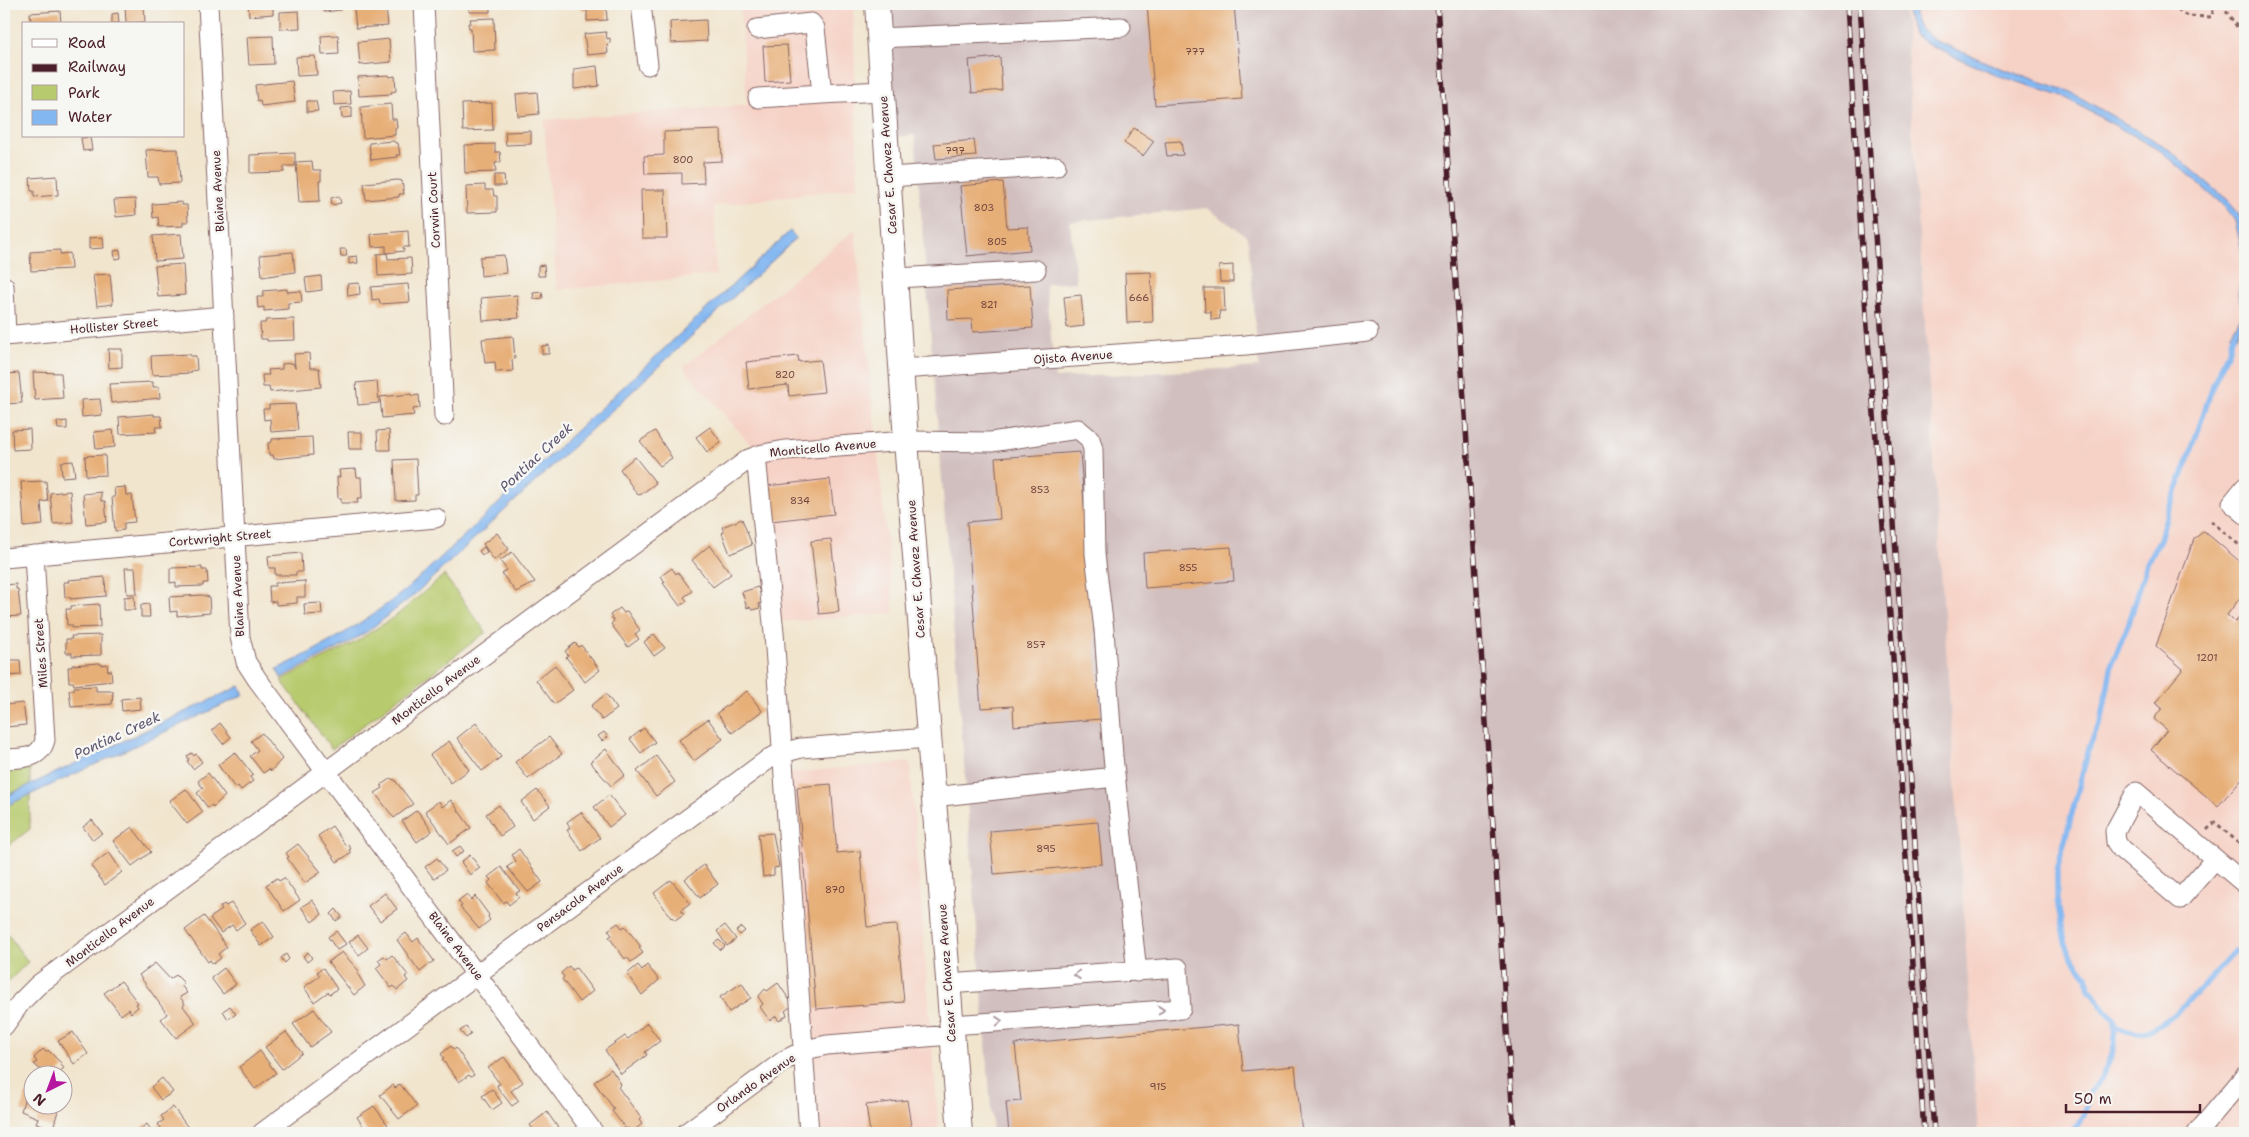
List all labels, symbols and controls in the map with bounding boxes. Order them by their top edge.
legend [22,22,185,138]
text: Road [68,33,106,53]
house number: 777 [1185,45,1205,58]
text: Railway [68,57,126,77]
text: Park [68,83,100,103]
street label: Cesar E. Chavez Avenue [875,95,901,235]
text: Water [68,107,112,127]
house number: 797 [945,144,965,157]
street label: Blaine Avenue [208,149,228,232]
house number: 800 [673,153,693,166]
street label: Corwin Court [424,171,444,249]
house number: 803 [974,201,994,214]
house number: 805 [987,235,1007,248]
house number: 666 [1129,291,1149,304]
house number: 821 [980,298,998,311]
street label: Hollister Street [69,314,159,338]
street label: Ojista Avenue [1033,346,1113,368]
house number: 820 [775,368,795,381]
water label: Pontiac Creek [496,419,576,495]
street label: Monticello Avenue [769,435,877,461]
house number: 853 [1030,483,1050,496]
house number: 834 [790,494,810,507]
street label: Cesar E. Chavez Avenue [903,499,929,639]
street label: Cortwright Street [168,526,272,550]
street label: Blaine Avenue [228,554,248,637]
house number: 855 [1179,561,1197,574]
street label: Miles Street [31,617,51,689]
house number: 857 [1026,638,1046,651]
street label: Monticello Avenue [388,651,484,729]
house number: 1201 [2196,651,2218,664]
water label: Pontiac Creek [71,707,163,763]
house number: 895 [1036,842,1056,855]
street label: Pensacola Avenue [534,860,627,936]
house number: 870 [825,883,845,896]
street label: Monticello Avenue [62,893,158,971]
street label: Cesar E. Chavez Avenue [934,903,960,1043]
street label: Blaine Avenue [425,908,487,984]
one-way arrow [1072,970,1080,981]
one-way arrow [1158,1005,1166,1016]
one-way arrow [996,1016,1004,1027]
street label: Orlando Avenue [713,1050,799,1116]
north arrow [22,1064,72,1114]
house number: 915 [1150,1080,1166,1093]
scale bar [2066,1082,2200,1114]
text: N [29,1089,49,1110]
text: 50 m [2074,1089,2112,1109]

